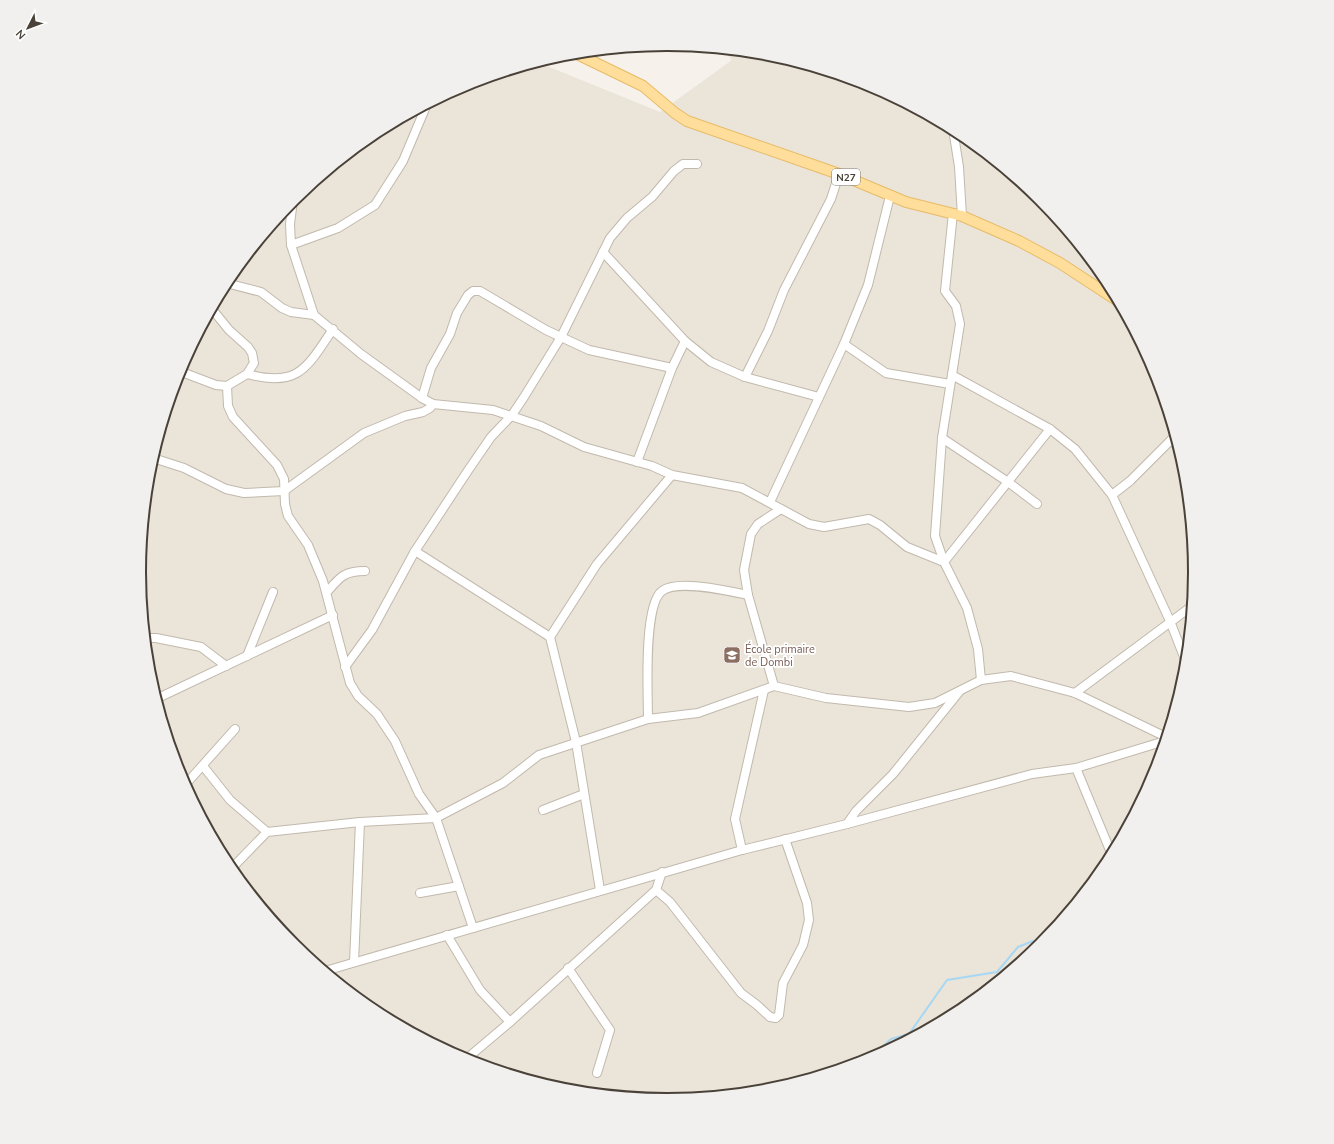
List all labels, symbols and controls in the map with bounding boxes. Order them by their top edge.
north arrow [8,8,48,48]
text: N [13,26,29,42]
road number: N27 [832,169,860,185]
place label: École primaire de Dombi [745,641,815,670]
school or university icon: École primaire de Dombi [722,645,742,665]

